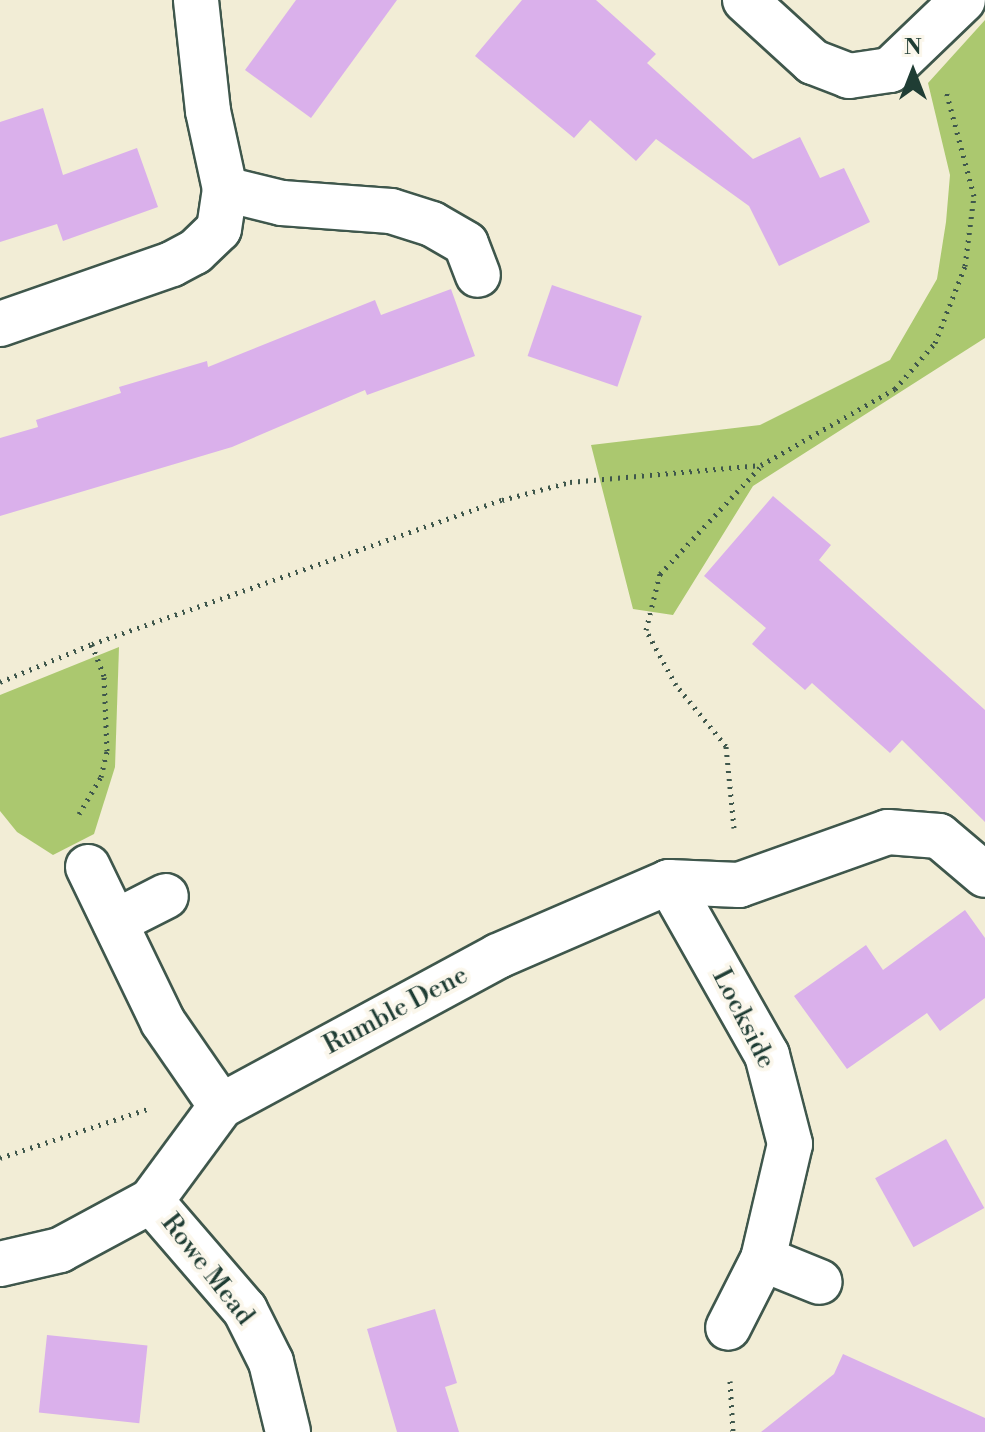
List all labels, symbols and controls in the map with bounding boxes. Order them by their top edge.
north arrow [873,32,953,112]
text: N [904,34,922,61]
street label: Rumble Dene [319,960,473,1062]
street label: Lockside [705,964,781,1074]
street label: Rowe Mead [154,1208,260,1332]

